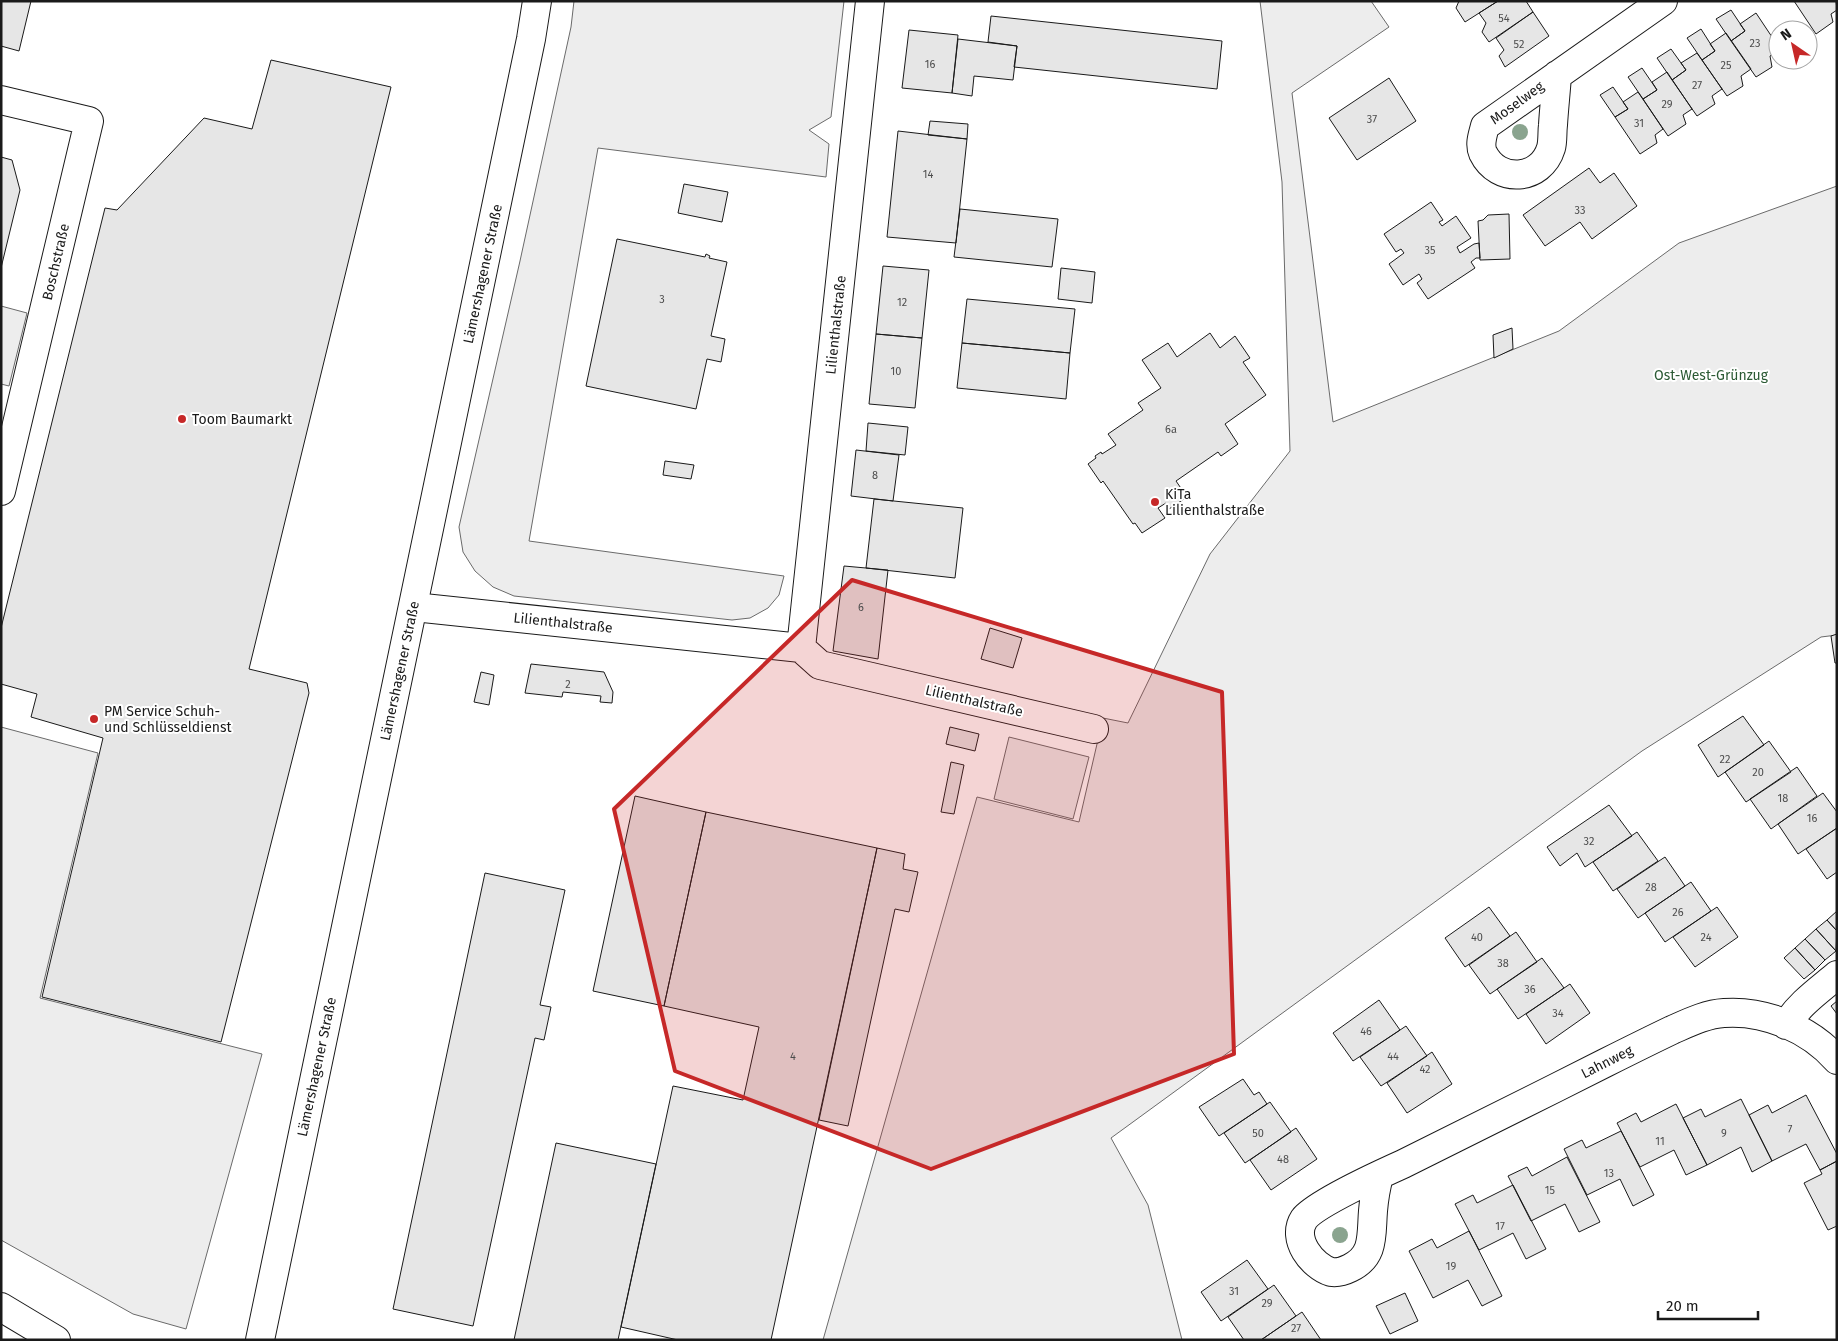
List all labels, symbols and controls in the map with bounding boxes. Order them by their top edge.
house number: 54 [1498,12,1510,25]
north arrow [1768,20,1818,70]
text: N [1777,25,1795,44]
house number: 23 [1750,37,1760,50]
house number: 52 [1514,38,1524,51]
house number: 16 [925,58,935,71]
house number: 25 [1721,59,1732,72]
street label: Moselweg [1487,77,1548,128]
house number: 27 [1692,79,1702,92]
house number: 29 [1661,98,1673,111]
house number: 37 [1367,113,1377,126]
house number: 31 [1634,117,1644,130]
house number: 14 [923,168,933,181]
street label: Lämershagener Straße [460,203,506,345]
house number: 33 [1575,204,1585,217]
street label: Boschstraße [39,222,73,302]
house number: 35 [1425,244,1436,257]
street label: Lilienthalstraße [822,275,850,375]
house number: 3 [659,293,665,306]
house number: 12 [897,296,907,309]
house number: 10 [891,365,901,378]
park label: Ost-West-Grünzug [1654,367,1769,384]
place label: Toom Baumarkt [192,411,293,428]
marker: Toom Baumarkt [176,413,188,425]
house number: 6a [1165,423,1177,436]
house number: 8 [872,469,878,482]
place label: KiTa Lilienthalstraße [1165,486,1265,519]
marker: KiTa Lilienthalstraße [1149,496,1161,508]
street label: Lämershagener Straße [377,600,423,742]
house number: 6 [858,601,864,614]
street label: Lilienthalstraße [513,609,613,637]
house number: 2 [565,678,571,691]
street label: Lilienthalstraße [924,682,1024,720]
place label: PM Service Schuh- und Schlüsseldienst [104,703,232,736]
marker: PM Service Schuh- und Schlüsseldienst [88,713,100,725]
house number: 22 [1720,753,1730,766]
house number: 20 [1752,766,1764,779]
house number: 18 [1778,792,1788,805]
house number: 16 [1807,812,1817,825]
house number: 32 [1584,835,1594,848]
house number: 28 [1645,881,1657,894]
house number: 26 [1672,906,1684,919]
house number: 40 [1471,931,1483,944]
house number: 24 [1701,931,1712,944]
house number: 38 [1497,957,1509,970]
house number: 36 [1524,983,1536,996]
street label: Lämershagener Straße [294,996,340,1138]
house number: 34 [1552,1007,1564,1020]
house number: 46 [1360,1025,1372,1038]
street label: Lahnweg [1578,1041,1636,1082]
house number: 4 [790,1050,796,1063]
house number: 44 [1387,1050,1399,1063]
house number: 42 [1419,1063,1431,1076]
house number: 7 [1788,1123,1793,1136]
house number: 50 [1252,1127,1264,1140]
house number: 9 [1721,1127,1727,1140]
house number: 11 [1655,1135,1665,1148]
house number: 48 [1277,1153,1289,1166]
house number: 13 [1604,1167,1614,1180]
house number: 15 [1545,1184,1556,1197]
house number: 17 [1495,1220,1505,1233]
house number: 19 [1446,1260,1456,1273]
house number: 31 [1229,1285,1239,1298]
scale bar [1658,1288,1758,1320]
house number: 29 [1261,1297,1273,1310]
text: 20 m [1666,1297,1699,1315]
house number: 27 [1291,1322,1301,1335]

